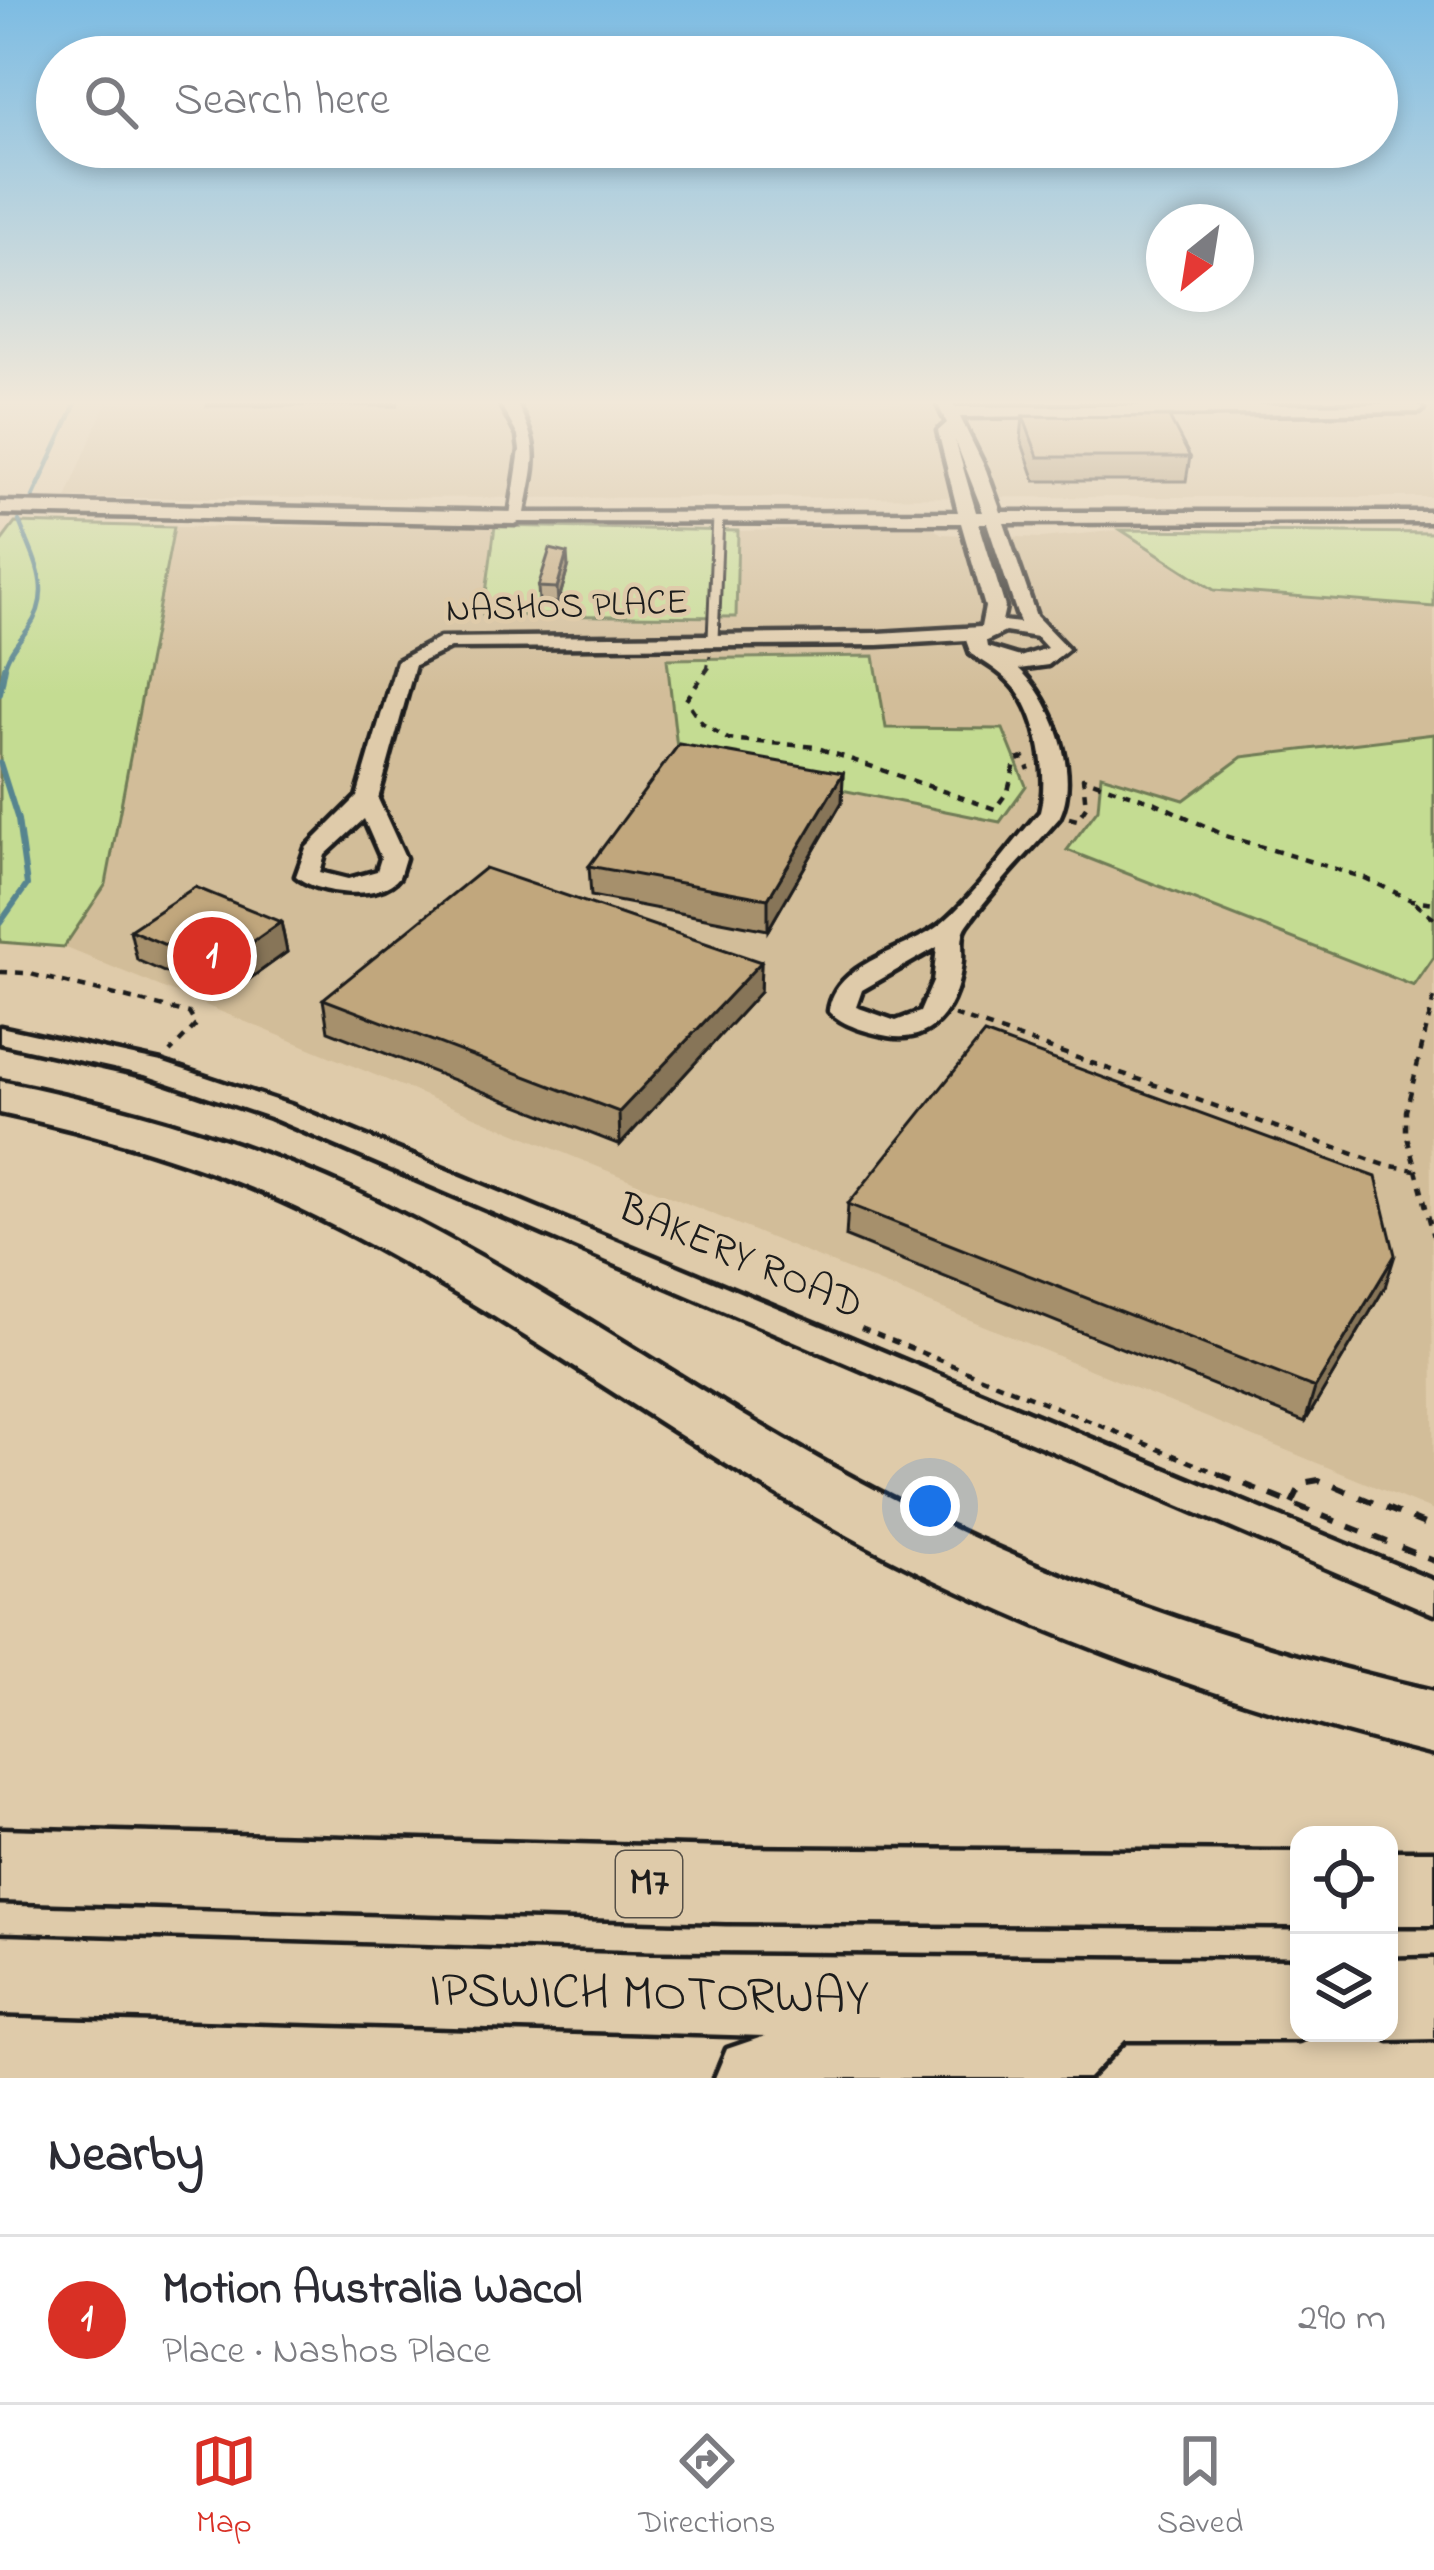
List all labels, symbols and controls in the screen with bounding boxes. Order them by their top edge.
search box [36,36,1398,168]
icon: search [78,69,144,135]
text: Search here [174,69,390,135]
north arrow [1146,204,1254,312]
street label: NASHOS PLACE [445,577,689,639]
pin: 1 [173,911,251,1001]
street label: BAKERY ROAD [607,1179,872,1337]
your location [900,1476,960,1536]
map controls [1290,1826,1398,2042]
button: locate [1290,1826,1398,1934]
road number: M7 [616,1851,682,1917]
button: layers [1290,1934,1398,2042]
street label: IPSWICH MOTORWAY [428,1955,870,2037]
text: Nearby [48,2119,204,2194]
text: Motion Australia Wacol [162,2258,582,2324]
text: 1 [81,2291,93,2348]
text: 290 m [1298,2291,1386,2348]
text: Place · Nashos Place [162,2324,491,2381]
tab: Map [191,2428,257,2548]
tab: Directions [638,2428,776,2548]
tab: Saved [1157,2428,1243,2548]

